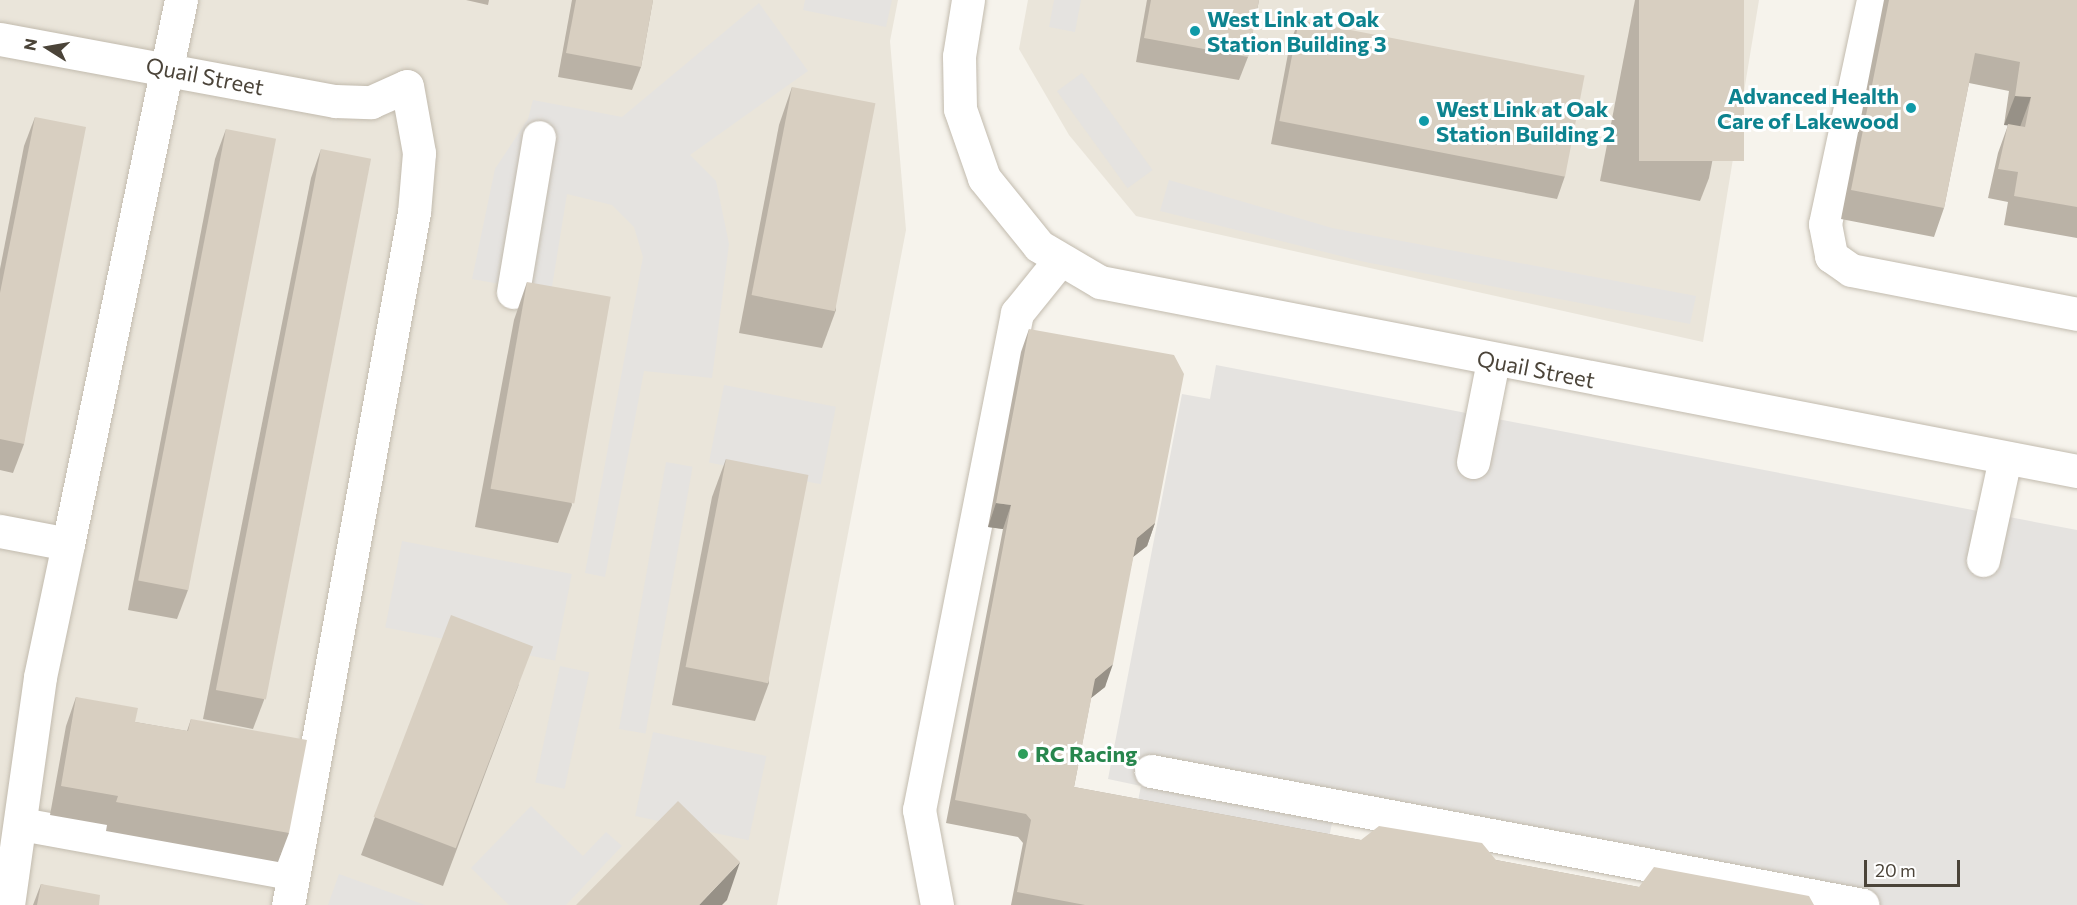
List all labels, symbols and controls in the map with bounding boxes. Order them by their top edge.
place label: West Link at Oak Station Building 3 [1207,5,1386,56]
north arrow [18,18,78,78]
marker: West Link at Oak Station Building 3 [1188,24,1202,38]
text: N [19,37,40,52]
street label: Quail Street [144,52,266,100]
place label: Advanced Health Care of Lakewood [1717,82,1899,134]
place label: West Link at Oak Station Building 2 [1436,95,1615,146]
marker: Advanced Health Care of Lakewood [1904,101,1918,115]
marker: West Link at Oak Station Building 2 [1417,114,1431,128]
street label: Quail Street [1475,345,1597,393]
place label: RC Racing [1035,741,1137,767]
marker: RC Racing [1016,747,1030,761]
scale bar [1867,848,1963,886]
text: 20 m [1875,859,1916,881]

